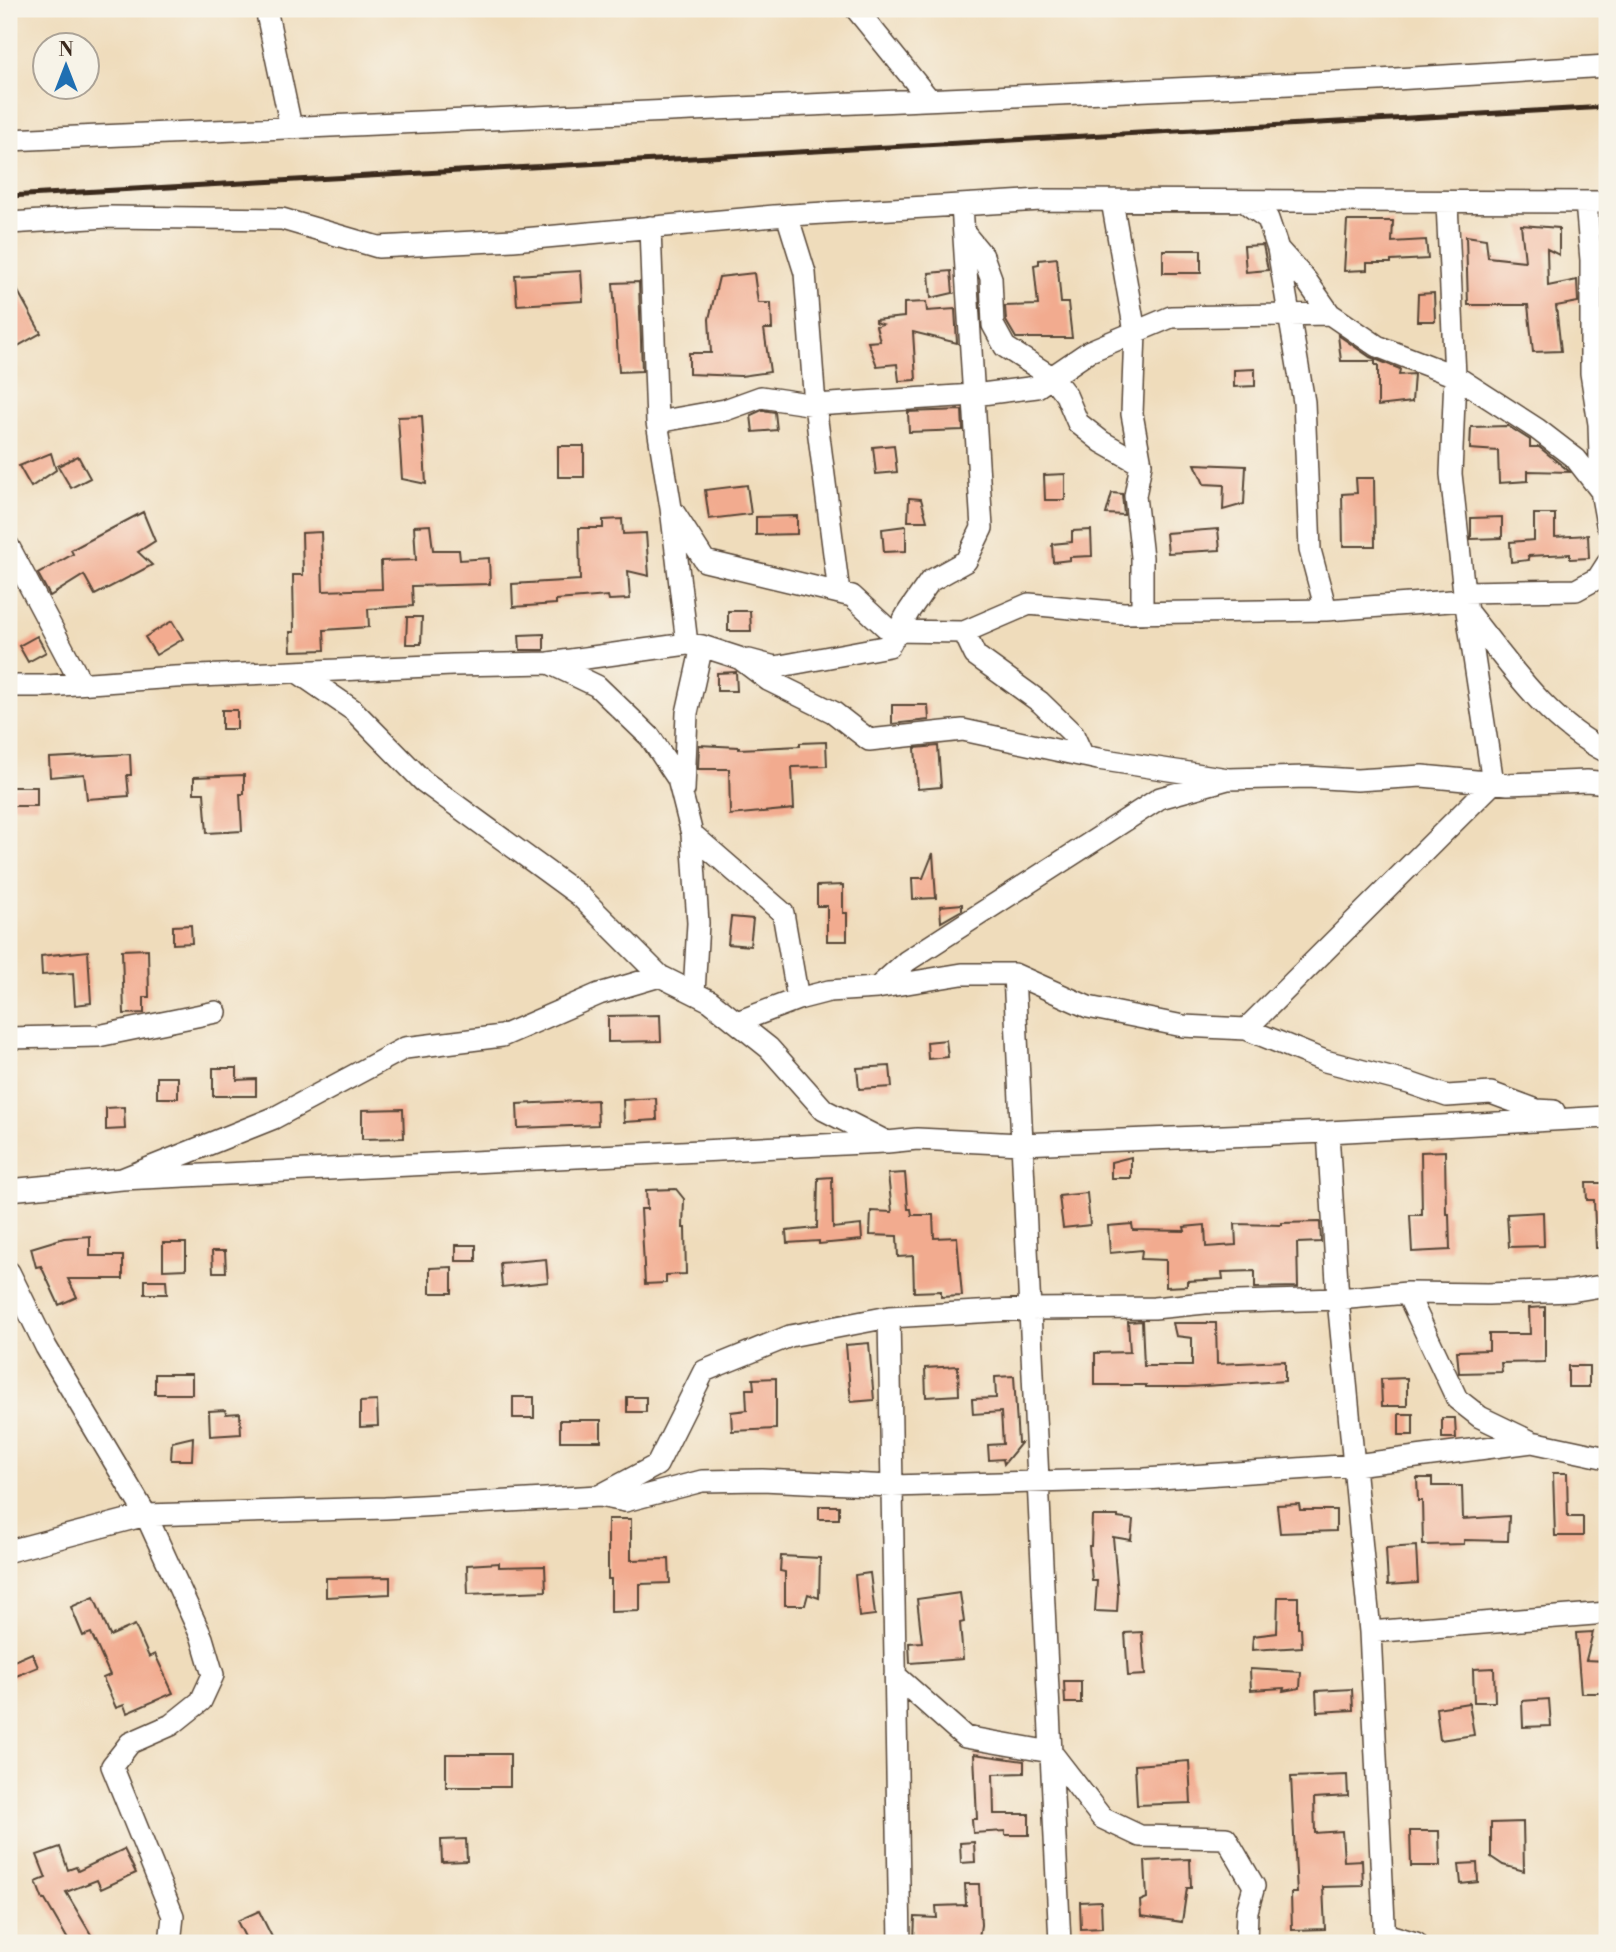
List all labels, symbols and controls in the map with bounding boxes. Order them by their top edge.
north arrow [32,32,102,102]
text: N [58,38,74,62]

